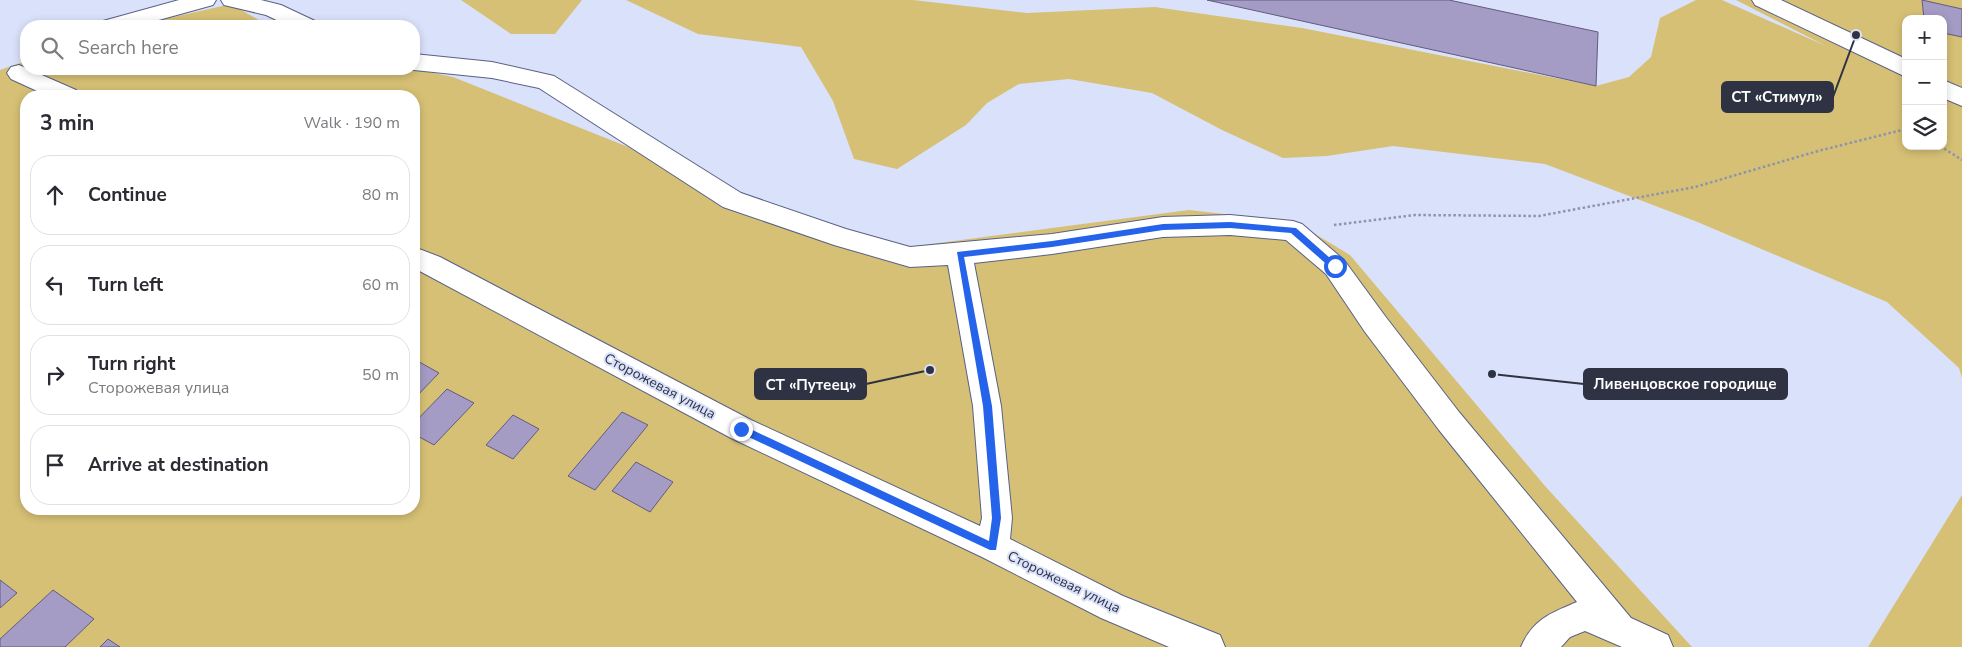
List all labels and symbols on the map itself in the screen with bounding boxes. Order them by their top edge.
callout: СТ «Стимул» [1722,82,1833,112]
text: СТ «Стимул» [1731,87,1823,107]
route start [1324,255,1347,278]
street label: Сторожевая улица [601,349,719,423]
callout: СТ «Путеец» [755,369,866,399]
callout: Ливенцовское городище [1584,369,1787,399]
text: Ливенцовское городище [1593,374,1777,394]
text: СТ «Путеец» [765,375,857,395]
route end [730,418,753,441]
street label: Сторожевая улица [1004,546,1124,618]

